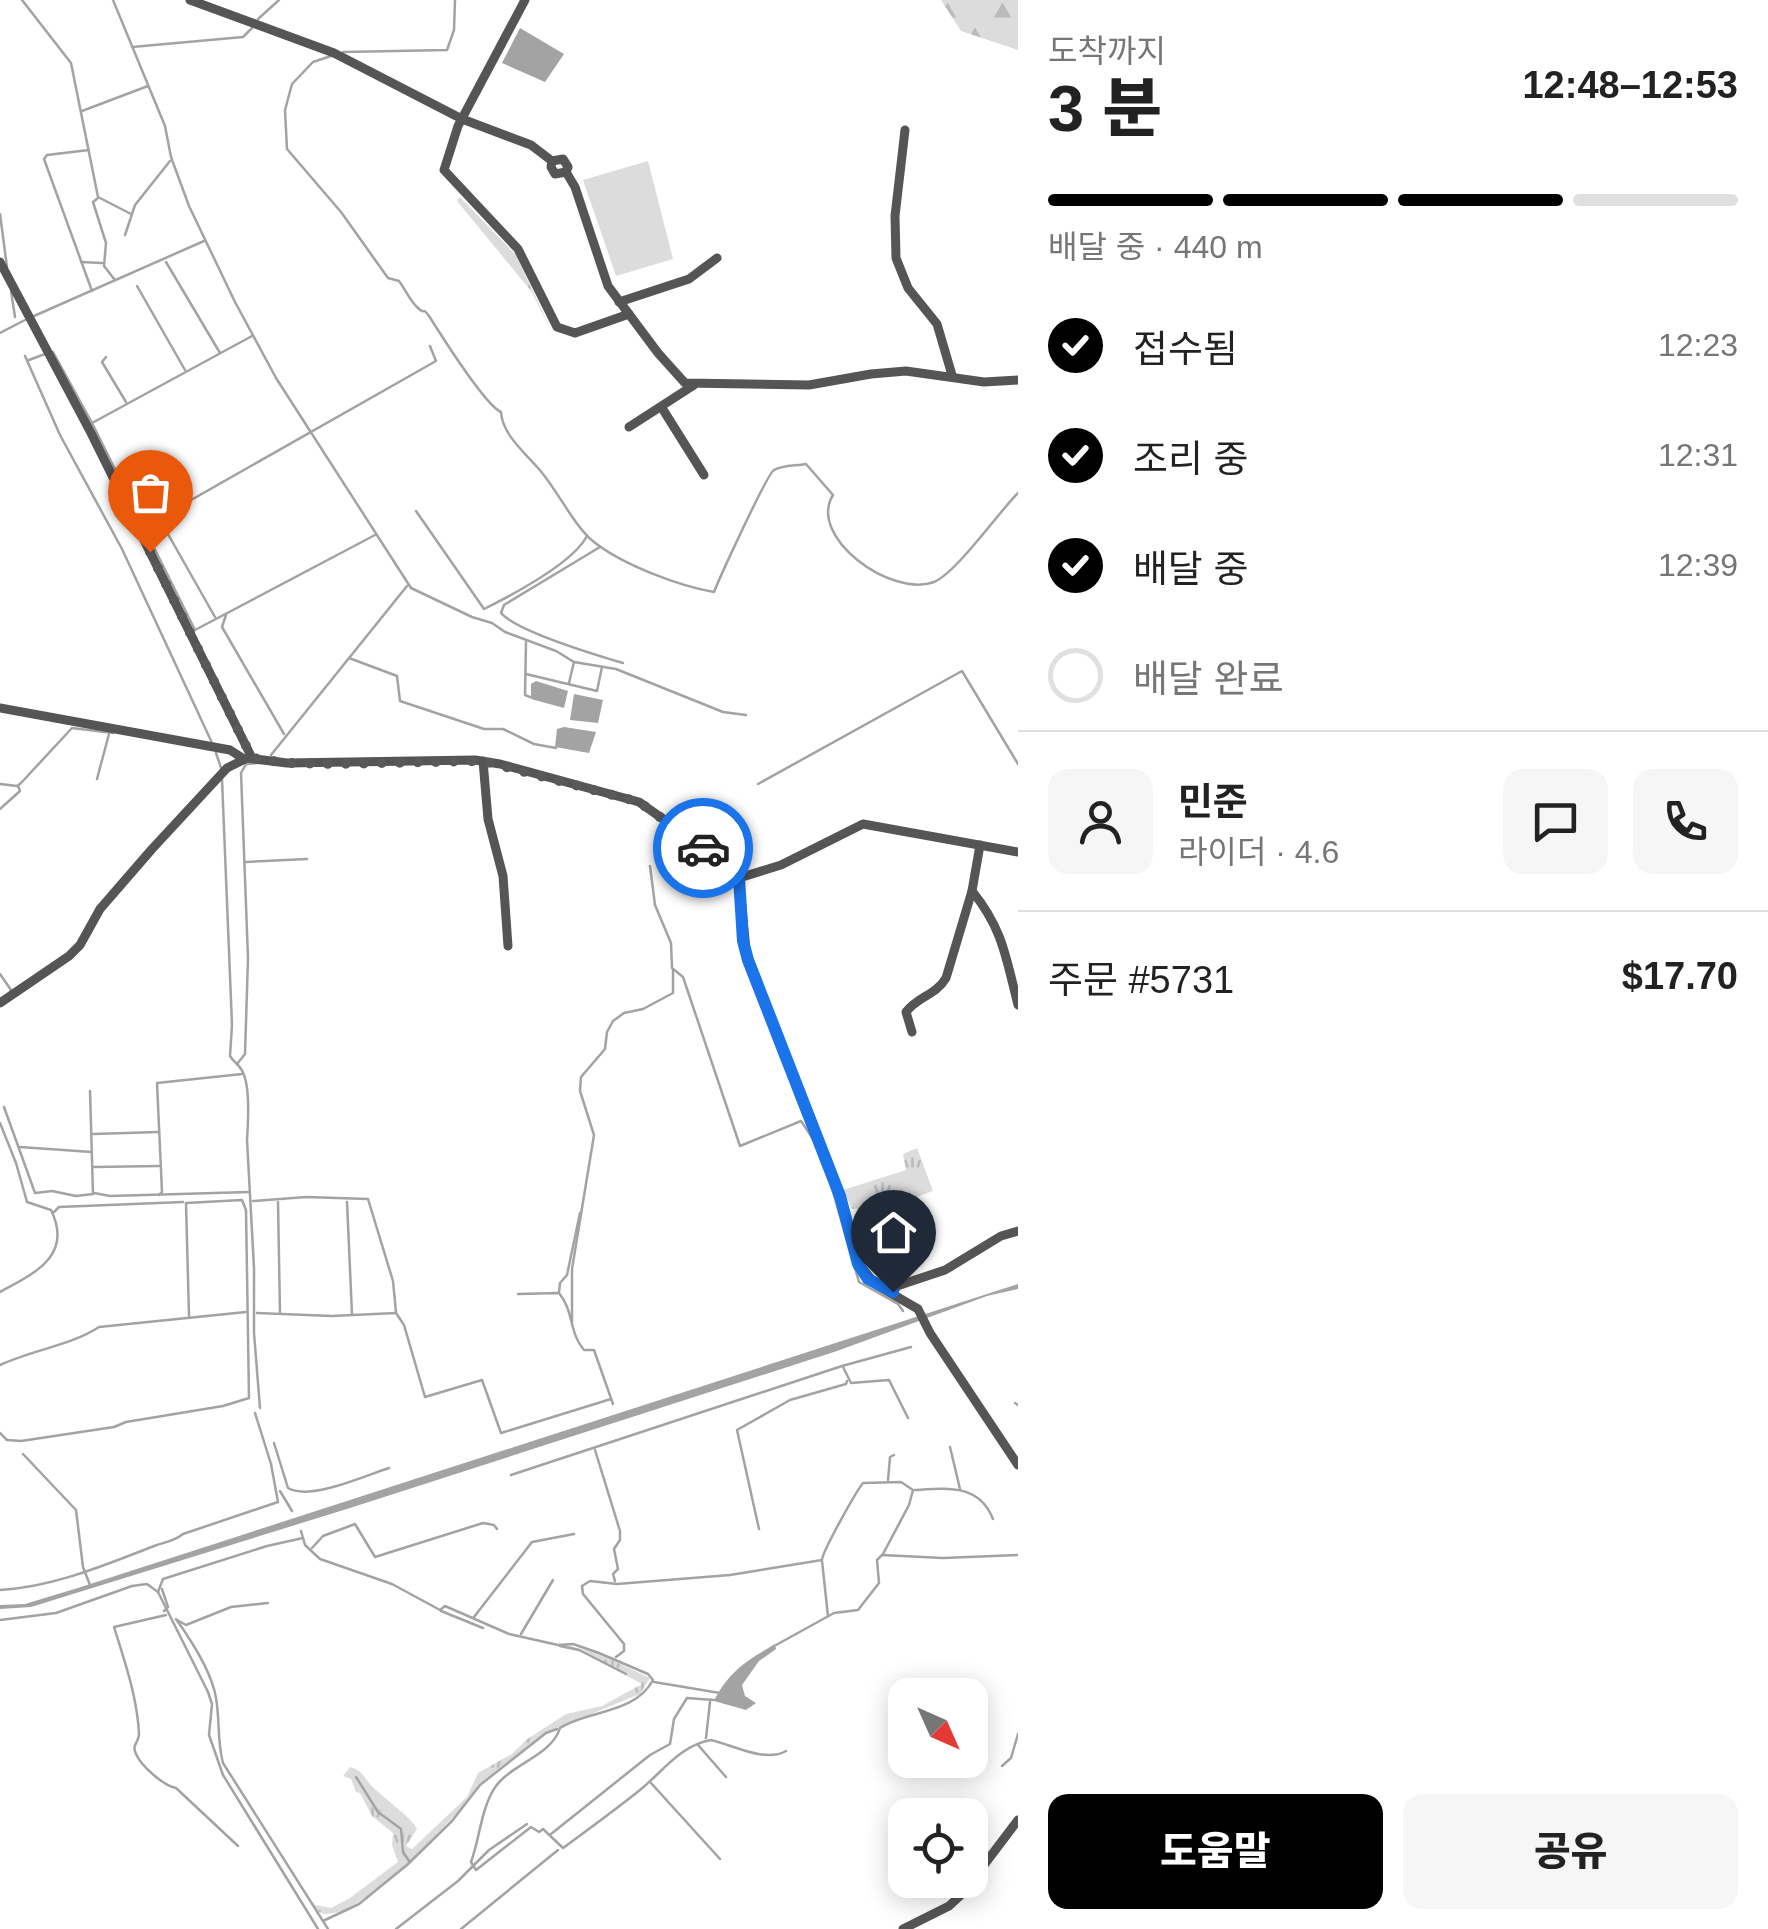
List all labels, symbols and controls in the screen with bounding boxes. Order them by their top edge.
text: 도착까지 [1048,33,1166,69]
text: 12:48–12:53 [1522,64,1738,106]
text: 3 분 [1048,72,1162,145]
text: 배달 중 · 440 m [1048,229,1263,265]
icon: check [1048,318,1103,373]
text: 12:23 [1658,327,1738,363]
text: 접수됨 [1133,328,1238,370]
icon: check [1048,428,1103,483]
text: 12:31 [1658,437,1738,473]
text: 조리 중 [1133,438,1248,480]
pin [108,450,193,553]
icon: bag [123,465,178,520]
icon: check [1048,538,1103,593]
text: 12:39 [1658,547,1738,583]
text: 배달 중 [1133,548,1248,590]
text: 배달 완료 [1133,658,1283,700]
button: person [1048,769,1153,874]
button: chat [1503,769,1608,874]
button: phone [1633,769,1738,874]
text: 민준 [1178,781,1248,823]
courier [653,798,753,898]
icon: car [676,821,731,876]
text: 라이더 · 4.6 [1178,834,1339,870]
text: $17.70 [1622,955,1738,997]
text: 주문 #5731 [1048,959,1234,1001]
pin [851,1190,936,1293]
icon: home [866,1205,921,1260]
north arrow [888,1678,988,1778]
map controls [888,1678,988,1898]
button: 도움말 [1048,1794,1383,1909]
button: 공유 [1403,1794,1738,1909]
button: locate [888,1798,988,1898]

